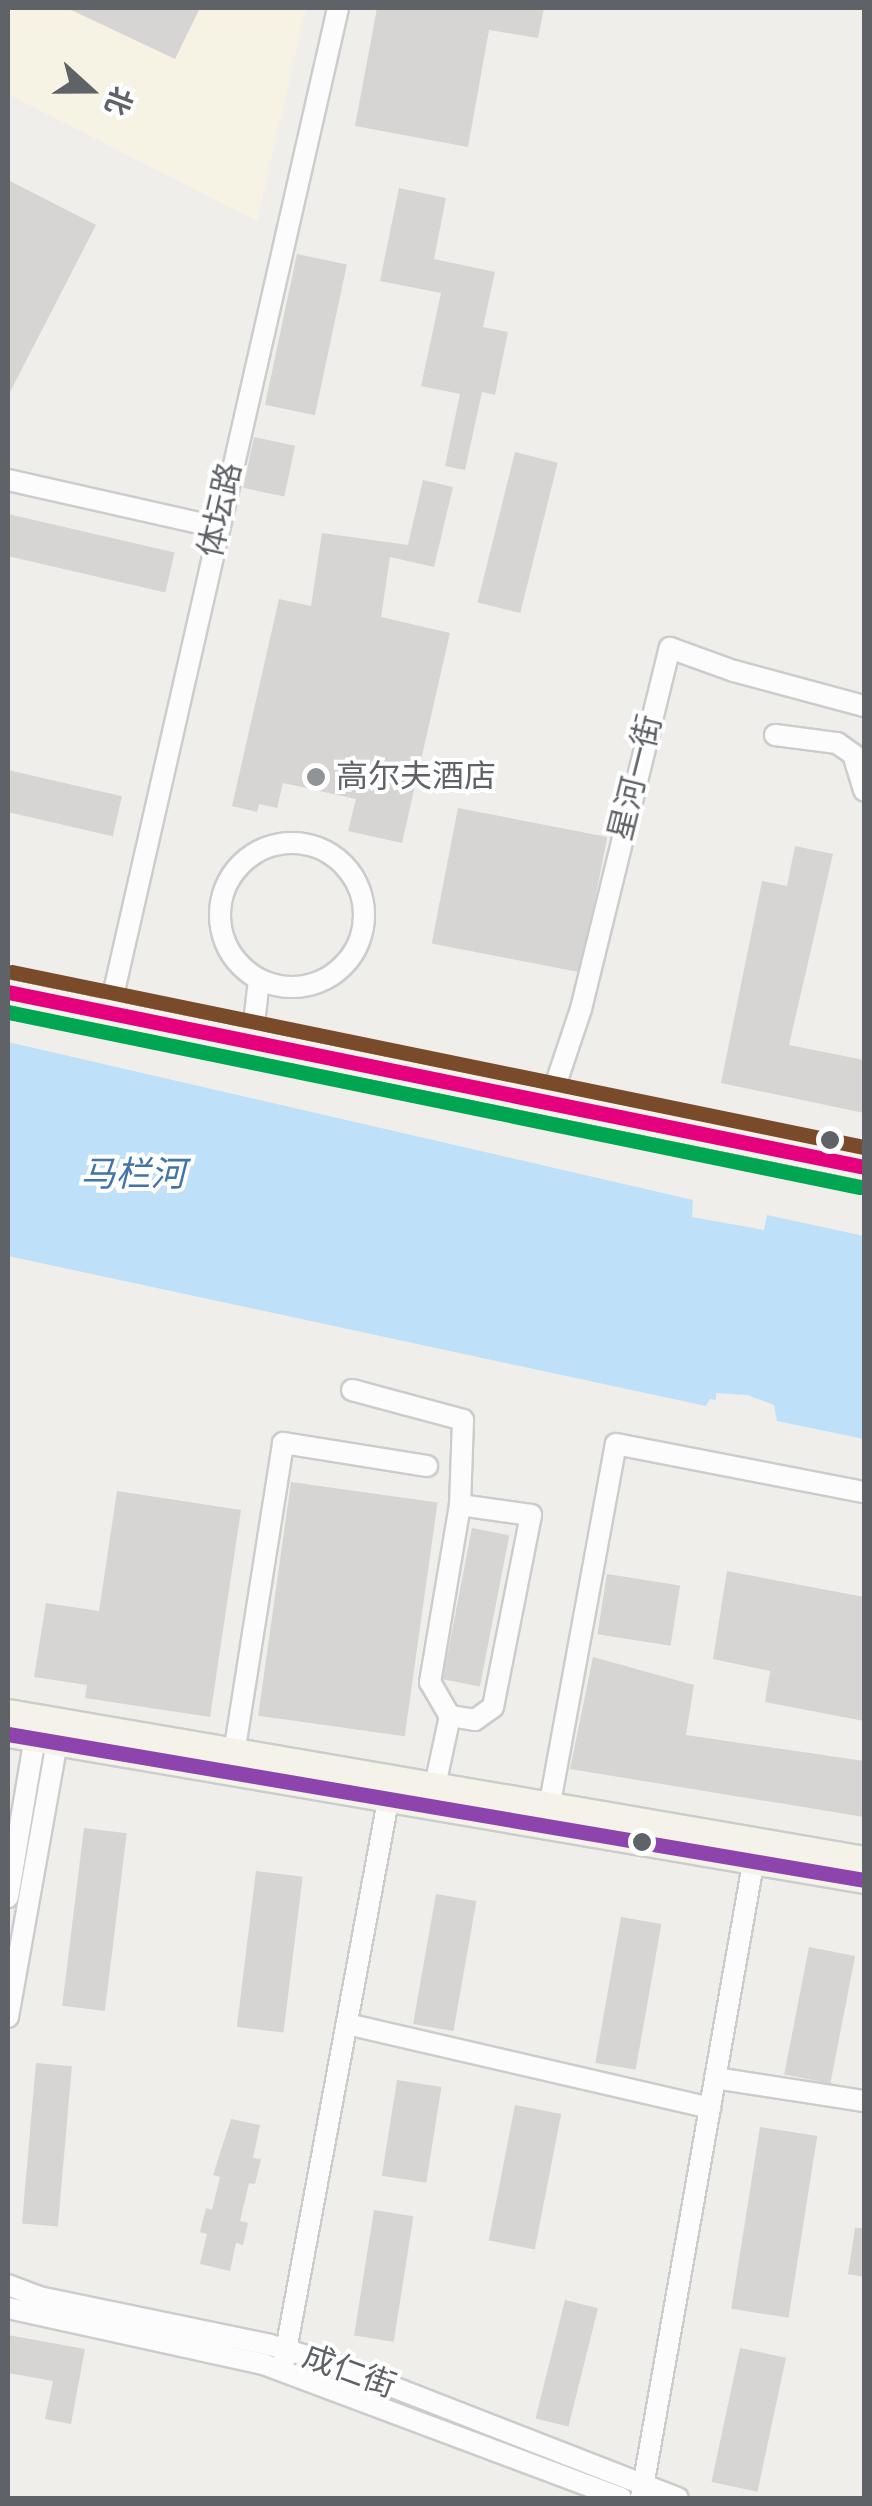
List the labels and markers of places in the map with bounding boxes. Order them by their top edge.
place label: 高尔夫酒店 [336,758,496,796]
marker: 高尔夫酒店 [305,766,327,788]
unlabelled marker [820,1130,840,1150]
unlabelled marker [632,1832,652,1852]

